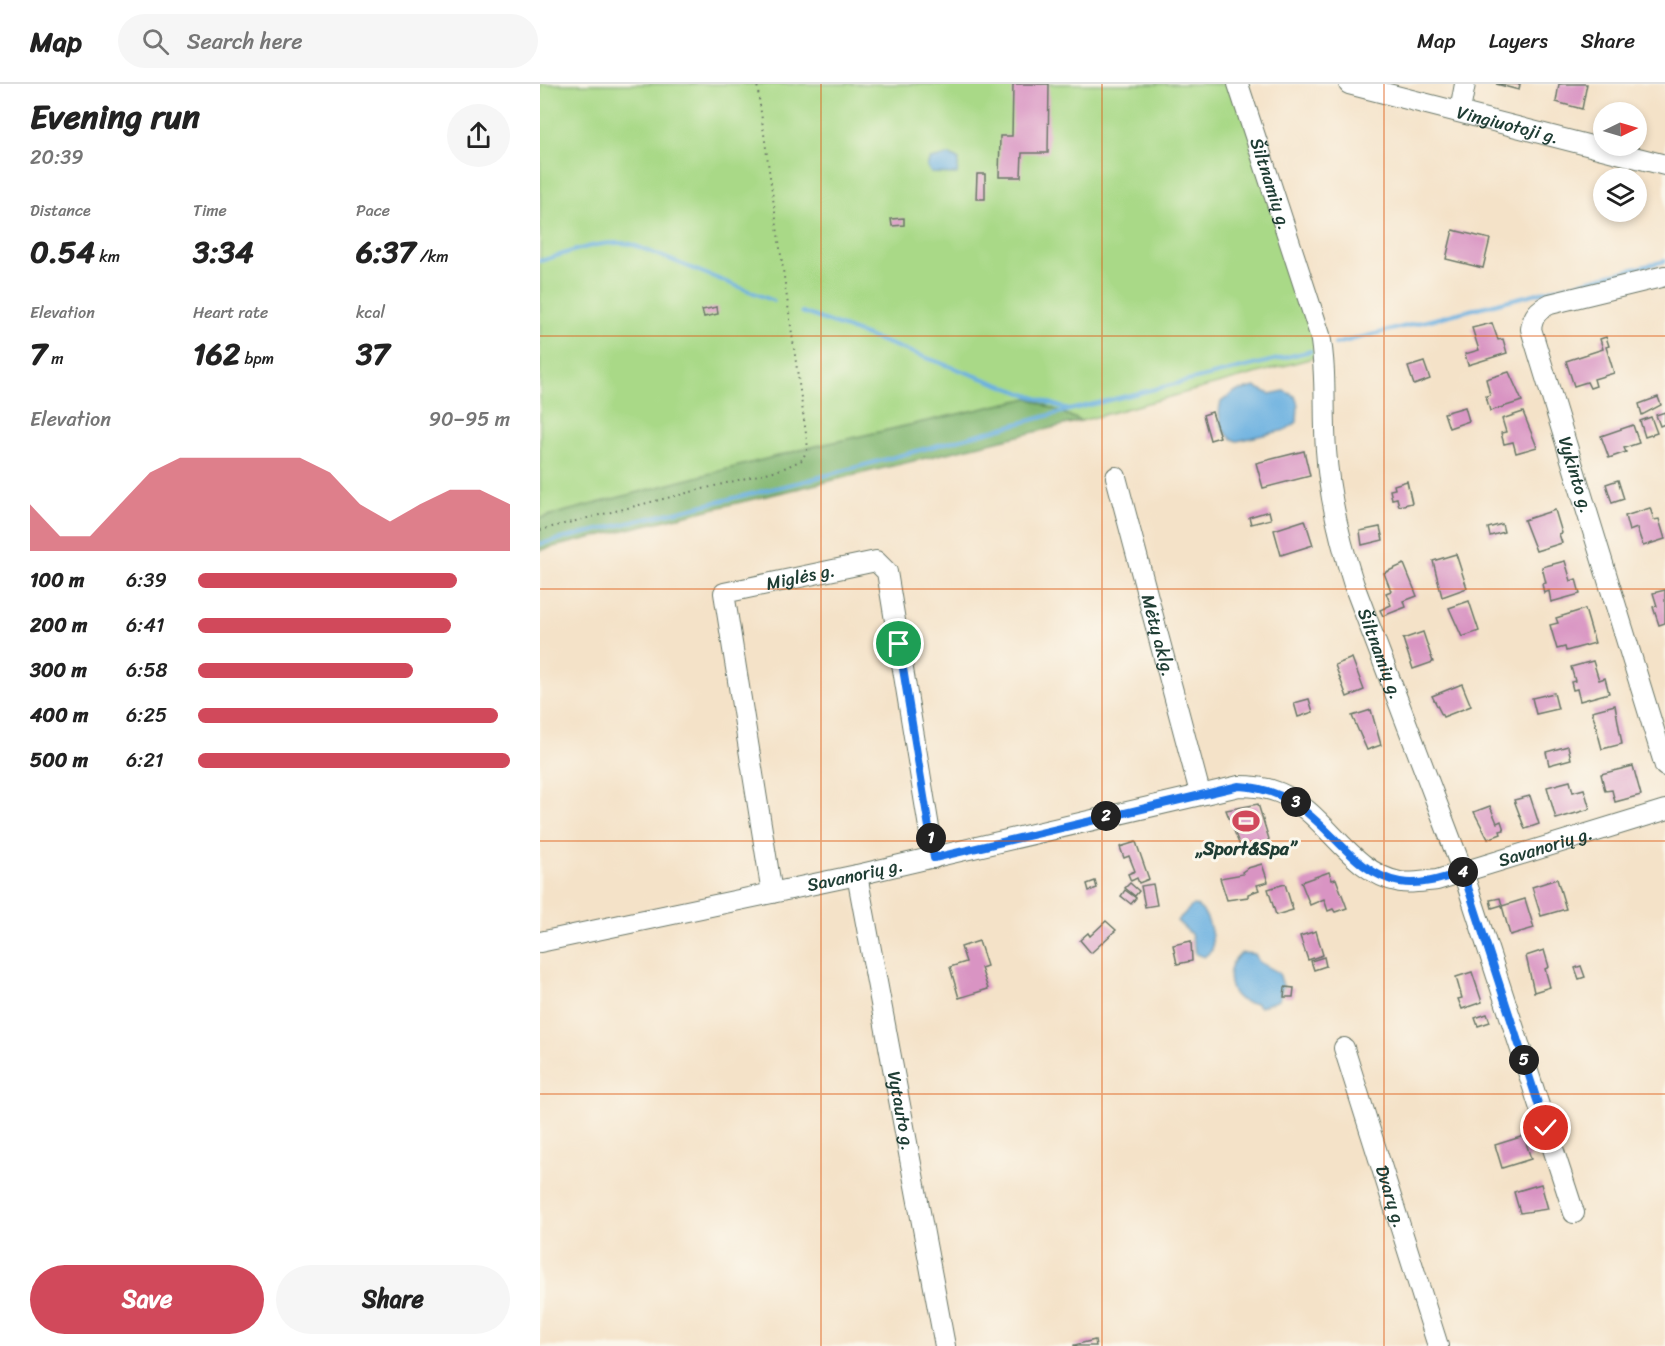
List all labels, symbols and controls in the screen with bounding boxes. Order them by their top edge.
search box [118,14,538,68]
text: Map [30,17,82,66]
text: Search here [187,22,303,61]
text: Map [1417,22,1456,60]
text: Layers [1489,22,1548,60]
text: Share [1581,22,1635,60]
icon: search [139,25,172,58]
text: Evening run [30,88,200,146]
street label: Vingiuotoji g. [1453,96,1563,153]
north arrow [1593,102,1647,156]
map controls [1593,102,1647,222]
button: share [447,104,510,167]
street label: Šiltnamių g. [1241,133,1301,234]
text: 20:39 [30,140,83,175]
button: layers [1593,168,1647,222]
text: Distance [30,196,91,225]
text: Time [193,196,227,225]
text: Pace [356,196,390,225]
text: 0.54 [30,225,95,279]
text: 3:34 [193,225,254,279]
text: 6:37 [356,225,416,279]
text: km [95,242,120,271]
text: /km [416,242,449,271]
text: Elevation [30,298,95,327]
text: Heart rate [193,298,268,327]
text: kcal [356,298,385,327]
text: 7 [30,327,47,381]
text: 162 [193,327,240,381]
text: 37 [356,327,390,381]
text: m [47,344,64,373]
text: bpm [240,344,274,373]
text: Elevation [30,402,111,437]
text: 90–95 m [429,402,510,437]
street label: Vykinto g. [1549,432,1603,517]
street label: Miglės g. [763,554,838,600]
text: 100 m [30,563,84,598]
text: 6:39 [126,563,167,598]
street label: Mėtų aklg. [1132,591,1184,680]
street label: Šiltnamių g. [1348,603,1412,704]
text: 200 m [30,608,87,643]
text: 6:41 [126,608,164,643]
pin [873,618,924,669]
icon: arrive [882,627,915,660]
text: 300 m [30,653,87,688]
text: 6:58 [126,653,168,688]
text: 400 m [30,698,88,733]
text: 6:25 [126,698,167,733]
text: 500 m [30,743,88,778]
text: 6:21 [126,743,164,778]
pin: 3 [1281,787,1311,817]
text: 3 [1292,787,1300,816]
pin: 2 [1091,801,1121,831]
text: 2 [1101,801,1111,830]
sports icon: „Sport&Spa” [1231,806,1261,836]
street label: Savanorių g. [1494,817,1597,876]
pin: 1 [916,823,946,853]
text: 1 [928,823,934,852]
place label: „Sport&Spa” [1194,833,1298,865]
street label: Savanorių g. [804,849,906,901]
pin: 4 [1448,857,1478,887]
text: 4 [1458,857,1468,886]
pin: 5 [1509,1045,1539,1075]
text: 5 [1519,1045,1529,1074]
street label: Vytauto g. [878,1068,924,1153]
pin [1520,1102,1571,1153]
icon: check [1529,1111,1562,1144]
street label: Dvarų g. [1366,1161,1416,1232]
button: Save [30,1265,264,1334]
button: Share [276,1265,510,1334]

